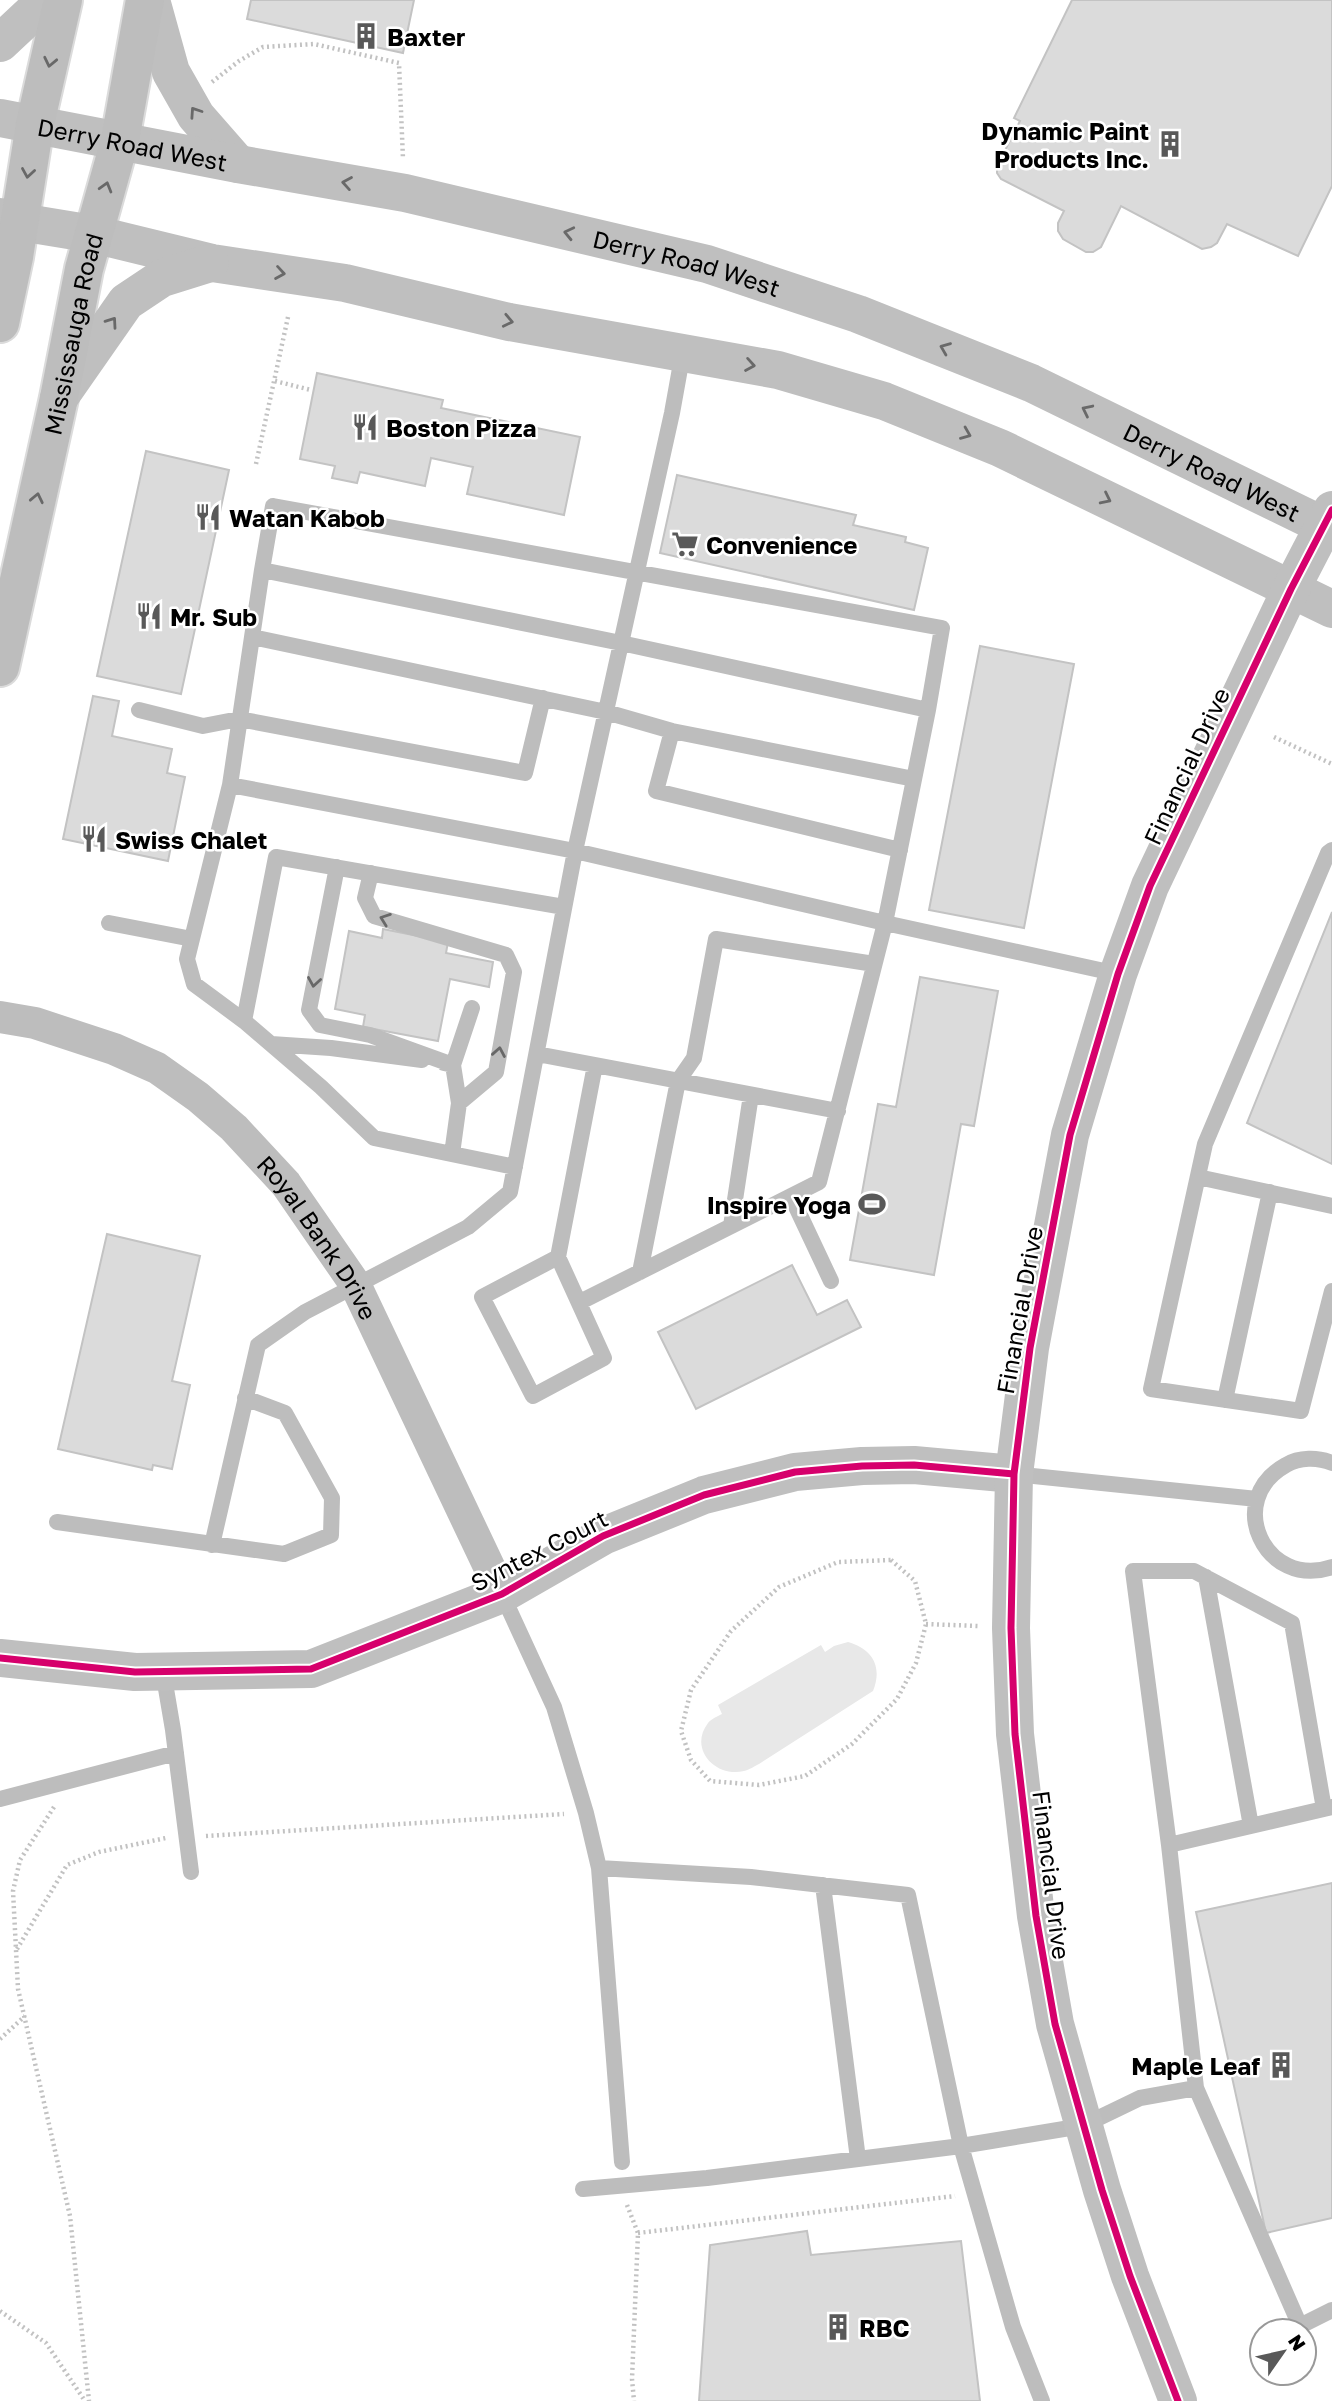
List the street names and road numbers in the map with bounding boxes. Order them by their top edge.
street label: Derry Road West [35,111,230,176]
street label: Derry Road West [590,223,784,302]
street label: Mississauga Road [37,229,108,437]
street label: Derry Road West [1119,416,1305,527]
street label: Financial Drive [1137,683,1235,849]
street label: Royal Bank Drive [252,1149,384,1324]
street label: Financial Drive [990,1224,1048,1396]
street label: Syntex Court [466,1503,612,1597]
street label: Financial Drive [1027,1789,1077,1961]

